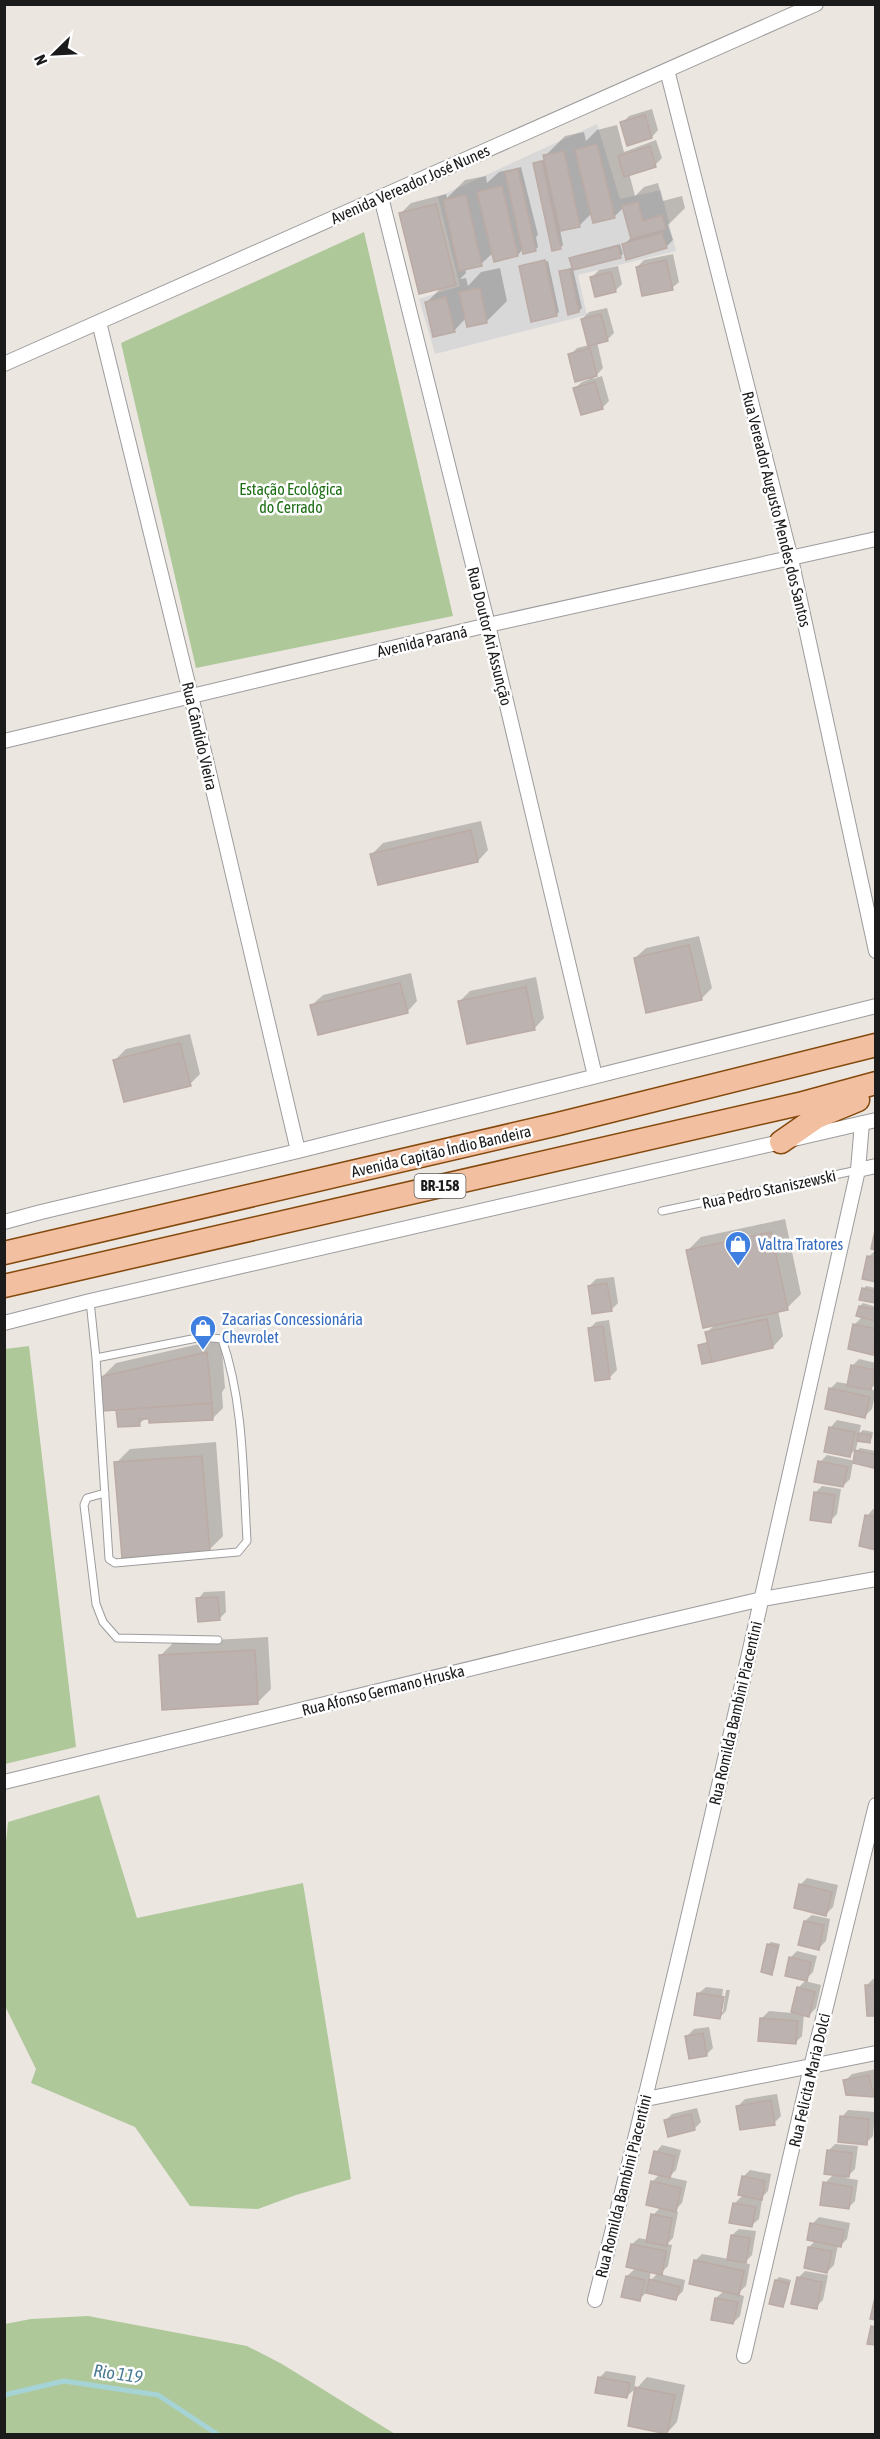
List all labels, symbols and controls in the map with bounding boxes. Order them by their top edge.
north arrow [24,24,84,84]
text: N [30,52,50,68]
street label: Avenida Vereador José Nunes [328,141,492,227]
street label: Rua Vereador Augusto Mendes dos Santos [738,389,815,629]
park label: Estação Ecológica do Cerrado [239,480,343,516]
street label: Rua Doutor Ari Assunção [463,565,516,707]
street label: Avenida Paraná [375,622,469,660]
street label: Rua Cândido Vieira [179,680,221,792]
street label: Avenida Capitão Índio Bandeira [349,1122,533,1181]
street label: Rua Pedro Staniszewski [700,1166,838,1212]
road number: BR-158 [414,1174,466,1198]
shop icon: Valtra Tratores [723,1229,753,1267]
place label: Valtra Tratores [758,1235,844,1253]
place label: Zacarias Concessionária Chevrolet [222,1310,363,1346]
shop icon: Zacarias Concessionária Chevrolet [188,1313,218,1351]
street label: Rua Romilda Bambini Piacentini [705,1619,765,1807]
street label: Rua Afonso Germano Hruska [300,1661,466,1719]
street label: Rua Felicita Maria Dolci [785,2011,833,2149]
street label: Rua Romilda Bambini Piacentini [592,2093,654,2279]
water label: Rio 119 [92,2360,145,2387]

